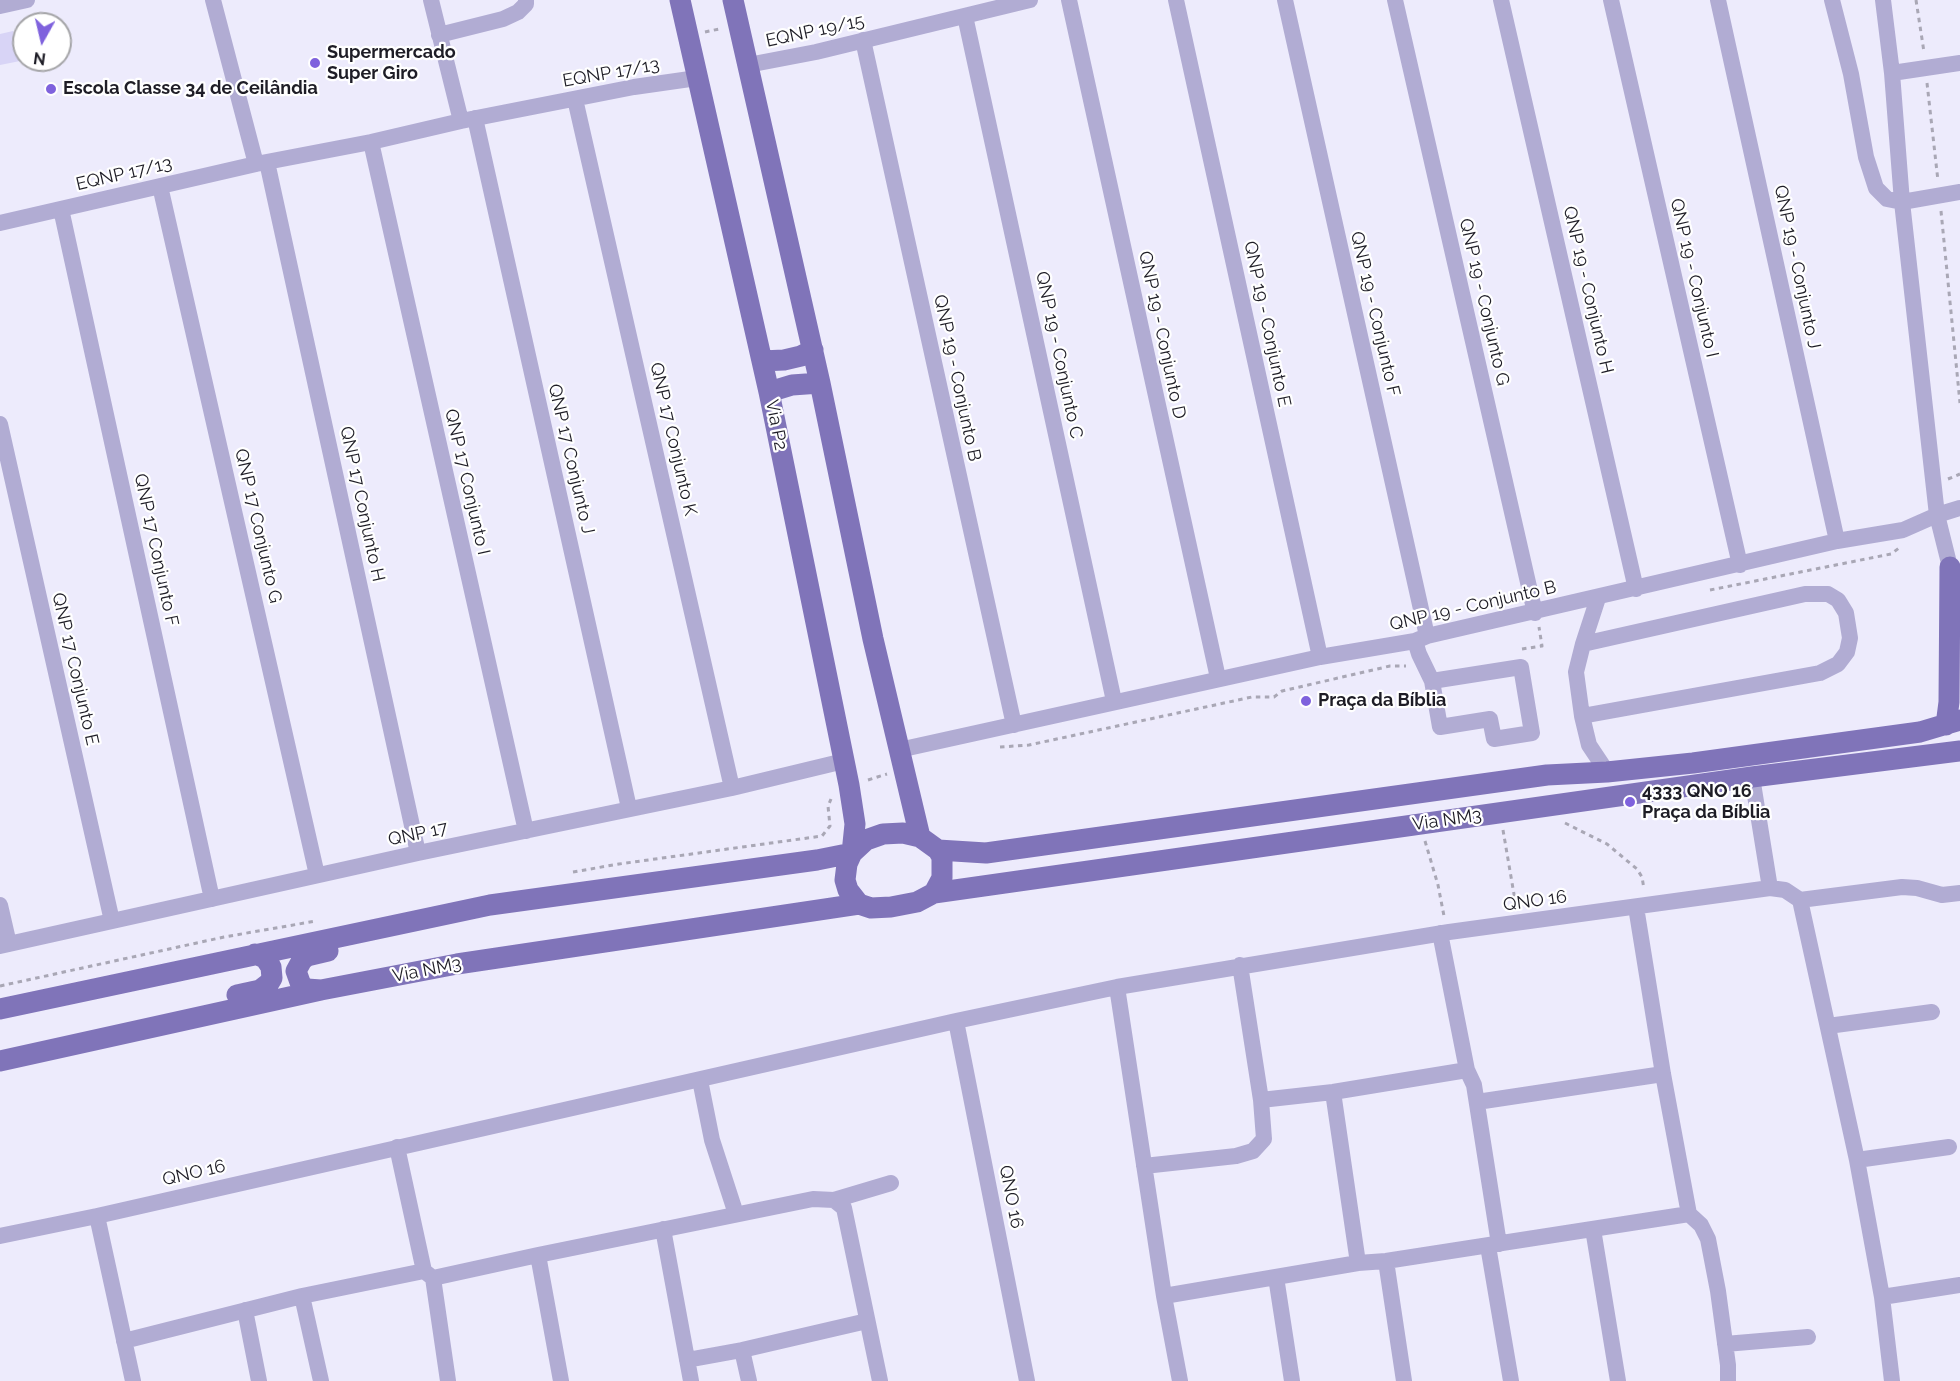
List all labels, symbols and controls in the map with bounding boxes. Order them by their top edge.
street label: EQNP 19/15 [764,10,866,52]
north arrow [12,12,72,72]
place label: Supermercado Super Giro [327,42,456,84]
text: N [32,48,47,69]
street label: EQNP 17/13 [561,54,661,92]
marker: Supermercado Super Giro [308,56,322,70]
place label: Escola Classe 34 de Ceilândia [63,78,318,100]
marker: Escola Classe 34 de Ceilândia [44,82,58,96]
street label: EQNP 17/13 [74,152,174,196]
street label: QNP 19 - Conjunto J [1769,183,1825,351]
street label: QNP 19 - Conjunto I [1665,196,1723,360]
street label: QNP 19 - Conjunto H [1558,204,1618,376]
street label: QNP 19 - Conjunto G [1454,216,1514,388]
street label: QNP 19 - Conjunto F [1346,229,1404,399]
street label: QNP 19 - Conjunto E [1239,239,1295,409]
street label: QNP 19 - Conjunto D [1134,249,1190,421]
street label: QNP 19 - Conjunto C [1031,269,1087,441]
street label: QNP 19 - Conjunto B [929,293,985,463]
street label: QNP 17 Conjunto K [645,360,701,518]
street label: QNP 17 Conjunto J [543,382,599,536]
street label: Via P2 [761,398,791,452]
street label: QNP 17 Conjunto I [440,407,494,557]
street label: QNP 17 Conjunto H [335,424,389,584]
street label: QNP 17 Conjunto G [230,447,286,605]
street label: QNP 17 Conjunto F [129,472,183,628]
street label: QNP 19 - Conjunto B [1388,576,1558,636]
street label: QNP 17 Conjunto E [47,591,103,747]
place label: Praça da Bíblia [1318,690,1446,712]
marker: Praça da Bíblia [1299,694,1313,708]
place label: 4333 QNO 16 Praça da Bíblia [1642,781,1770,824]
marker: 4333 QNO 16 Praça da Bíblia [1623,795,1637,809]
street label: Via NM3 [1411,804,1483,836]
street label: QNP 17 [386,817,450,851]
street label: QNO 16 [1502,886,1568,916]
street label: Via NM3 [391,953,463,987]
street label: QNO 16 [160,1155,228,1191]
street label: QNO 16 [994,1164,1028,1230]

